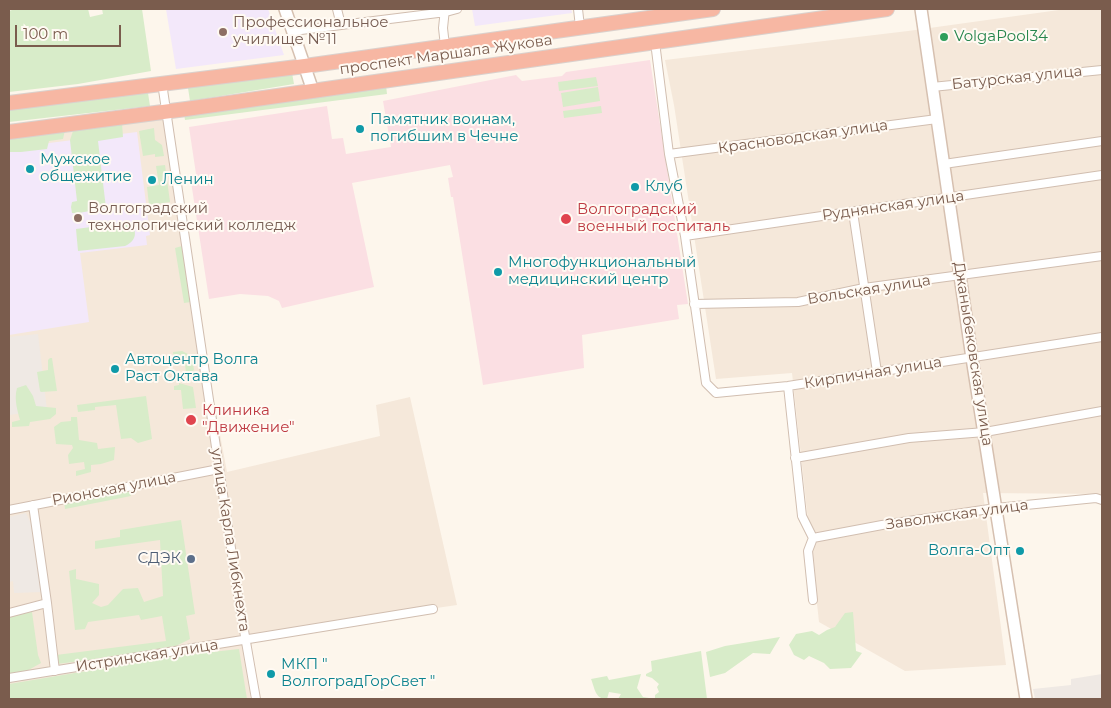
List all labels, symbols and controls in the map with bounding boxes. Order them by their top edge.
place label: Профессиональное училище №11 [233,14,389,49]
scale bar [18,15,124,47]
text: 100 m [23,24,68,43]
marker: Профессиональное училище №11 [217,26,229,38]
place label: VolgaPool34 [954,28,1048,46]
street label: проспект Маршала Жукова [338,31,554,79]
marker: VolgaPool34 [938,31,950,43]
street label: Батурская улица [951,62,1083,94]
place label: Памятник воинам, погибшим в Чечне [370,111,518,146]
street label: Красноводская улица [717,116,889,158]
marker: Памятник воинам, погибшим в Чечне [354,123,366,135]
place label: Мужское общежитие [40,151,132,186]
marker: Мужское общежитие [24,163,36,175]
place label: Ленин [162,171,214,189]
marker: Ленин [146,174,158,186]
place label: Клуб [645,178,683,196]
marker: Клуб [629,181,641,193]
street label: Руднянская улица [821,187,965,225]
place label: Волгоградский технологический колледж [88,200,296,235]
place label: Волгоградский военный госпиталь [577,201,730,236]
marker: Волгоградский технологический колледж [72,212,84,224]
marker: Волгоградский военный госпиталь [559,212,573,226]
place label: Многофункциональный медицинский центр [508,254,696,289]
street label: Джаныбековская улица [950,261,996,447]
marker: Многофункциональный медицинский центр [492,266,504,278]
street label: Вольская улица [806,271,932,309]
place label: Автоцентр Волга Раст Октава [125,351,259,386]
street label: Кирпичная улица [803,353,943,393]
marker: Автоцентр Волга Раст Октава [109,363,121,375]
place label: Клиника "Движение" [202,402,295,437]
marker: Клиника "Движение" [184,413,198,427]
street label: улица Карла Либкнехта [207,447,253,633]
street label: Рионская улица [50,468,178,510]
street label: Заволжская улица [885,496,1029,534]
place label: Волга-Опт [928,542,1010,560]
marker: Волга-Опт [1014,545,1026,557]
place label: СДЭК [138,550,181,568]
marker: СДЭК [185,553,197,565]
street label: Истринская улица [74,636,220,676]
place label: МКП " ВолгоградГорСвет " [281,656,435,691]
marker: МКП " ВолгоградГорСвет " [265,668,277,680]

